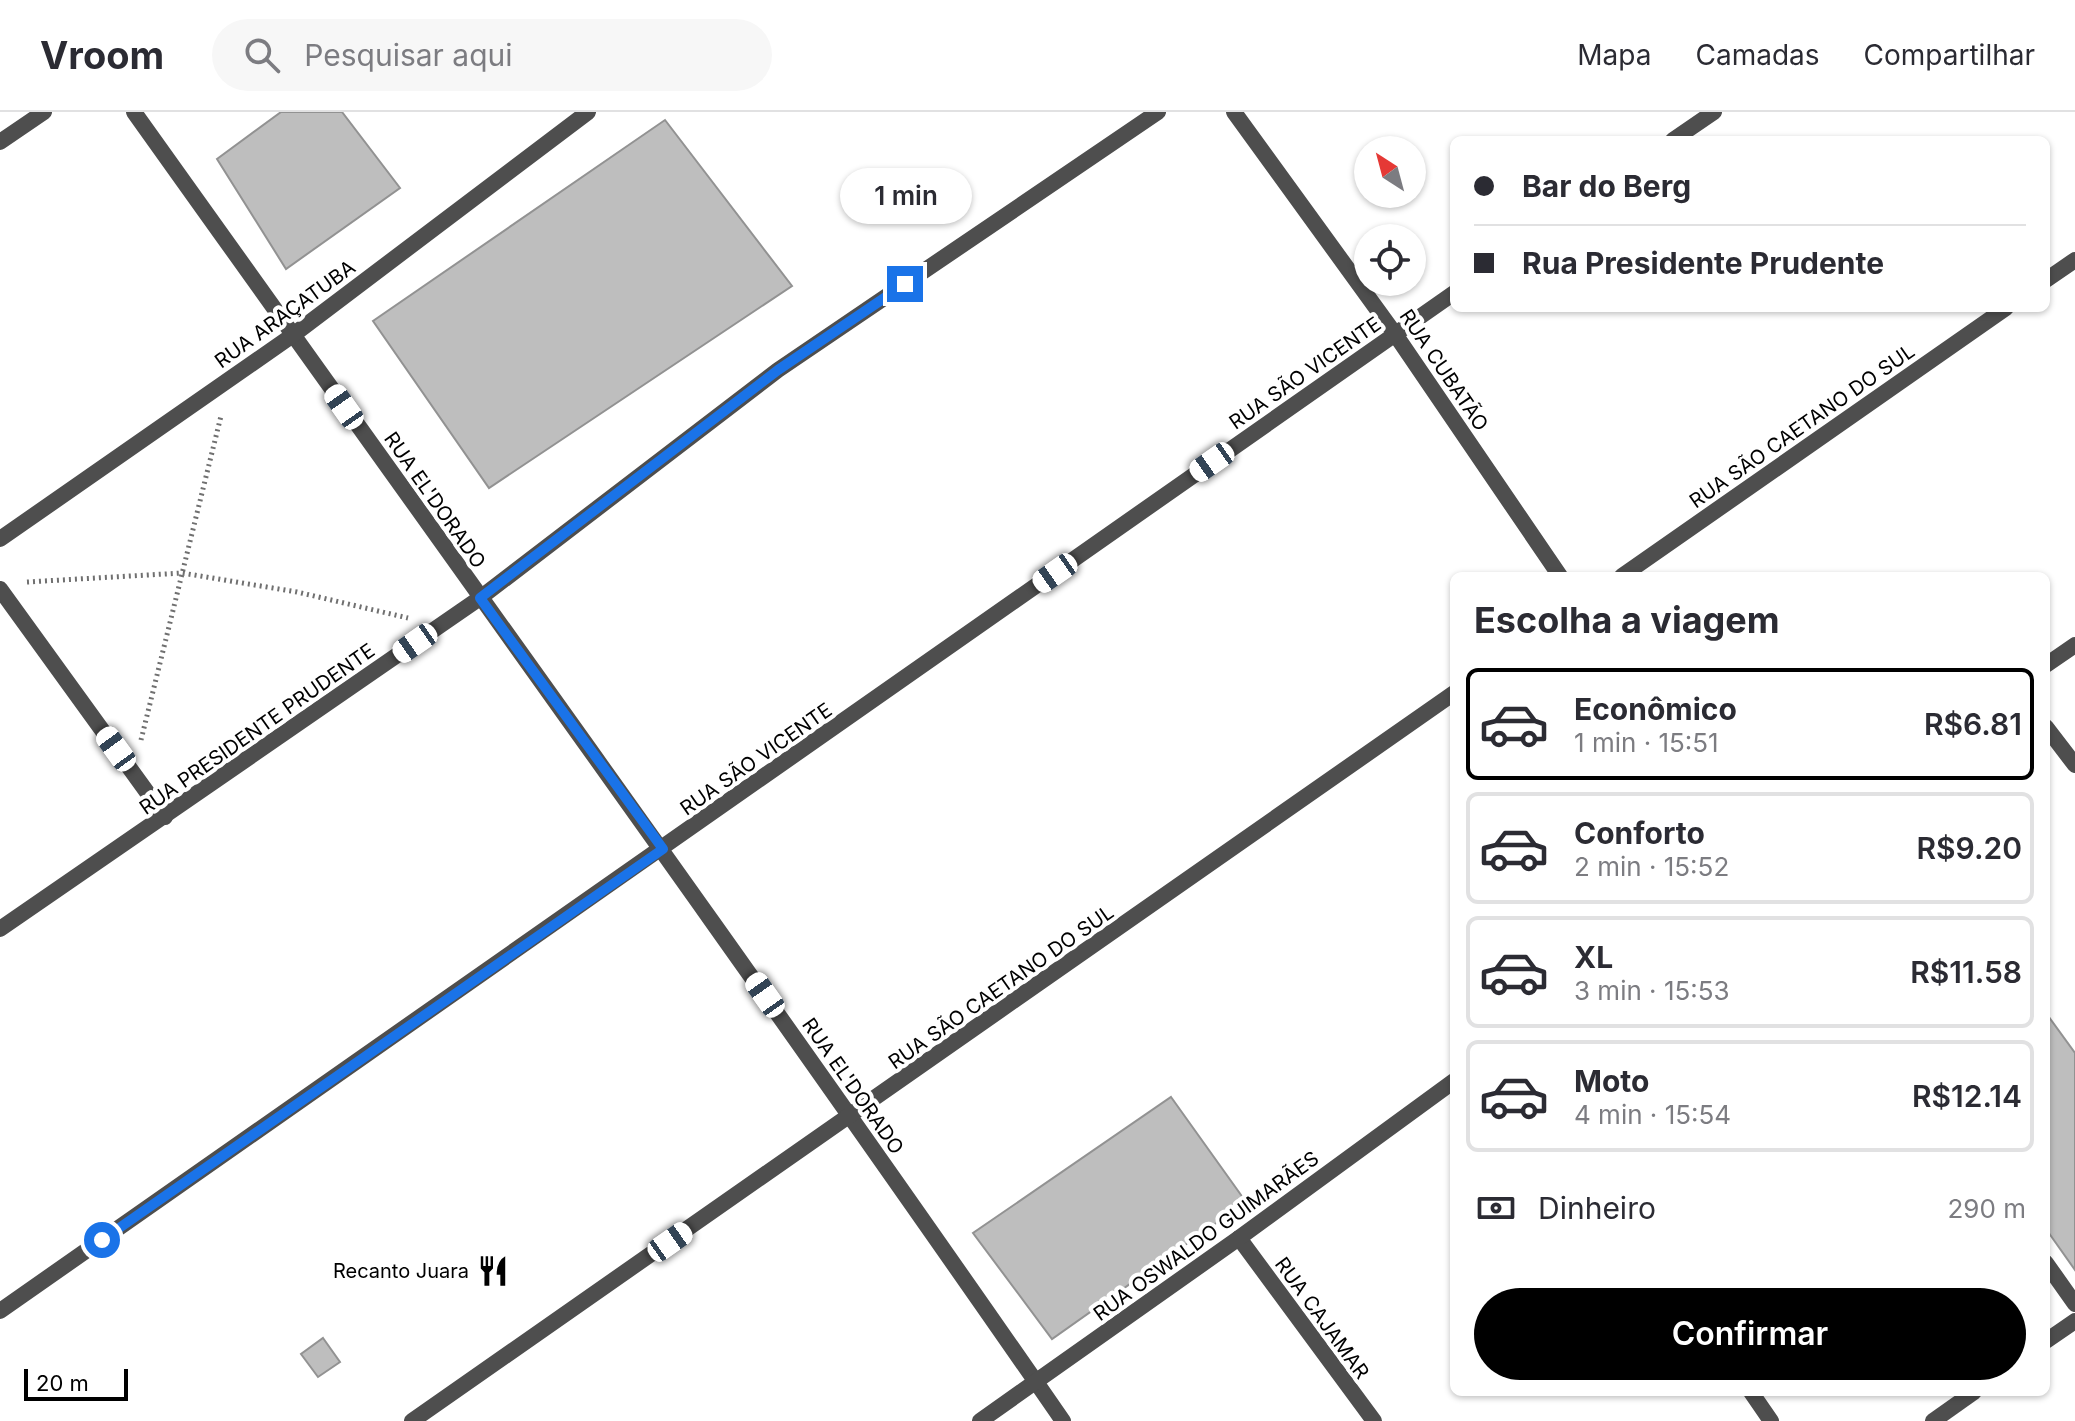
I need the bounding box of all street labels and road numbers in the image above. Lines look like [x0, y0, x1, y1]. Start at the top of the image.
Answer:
street label: RUA ARAÇATUBA [210, 255, 360, 373]
street label: RUA CUBATÃO [1395, 304, 1494, 435]
street label: RUA SÃO VICENTE [1224, 311, 1385, 434]
street label: RUA SÃO CAETANO DO SUL [1684, 338, 1919, 513]
street label: RUA EL'DORADO [379, 427, 491, 573]
street label: RUA PRESIDENTE PRUDENTE [135, 638, 379, 820]
street label: RUA SÃO VICENTE [675, 697, 836, 820]
street label: RUA SÃO CAETANO DO SUL [883, 899, 1118, 1074]
street label: RUA EL'DORADO [797, 1013, 909, 1159]
street label: RUA OSWALDO GUIMARÃES [1088, 1145, 1323, 1326]
street label: RUA CAJAMAR [1270, 1253, 1374, 1384]

